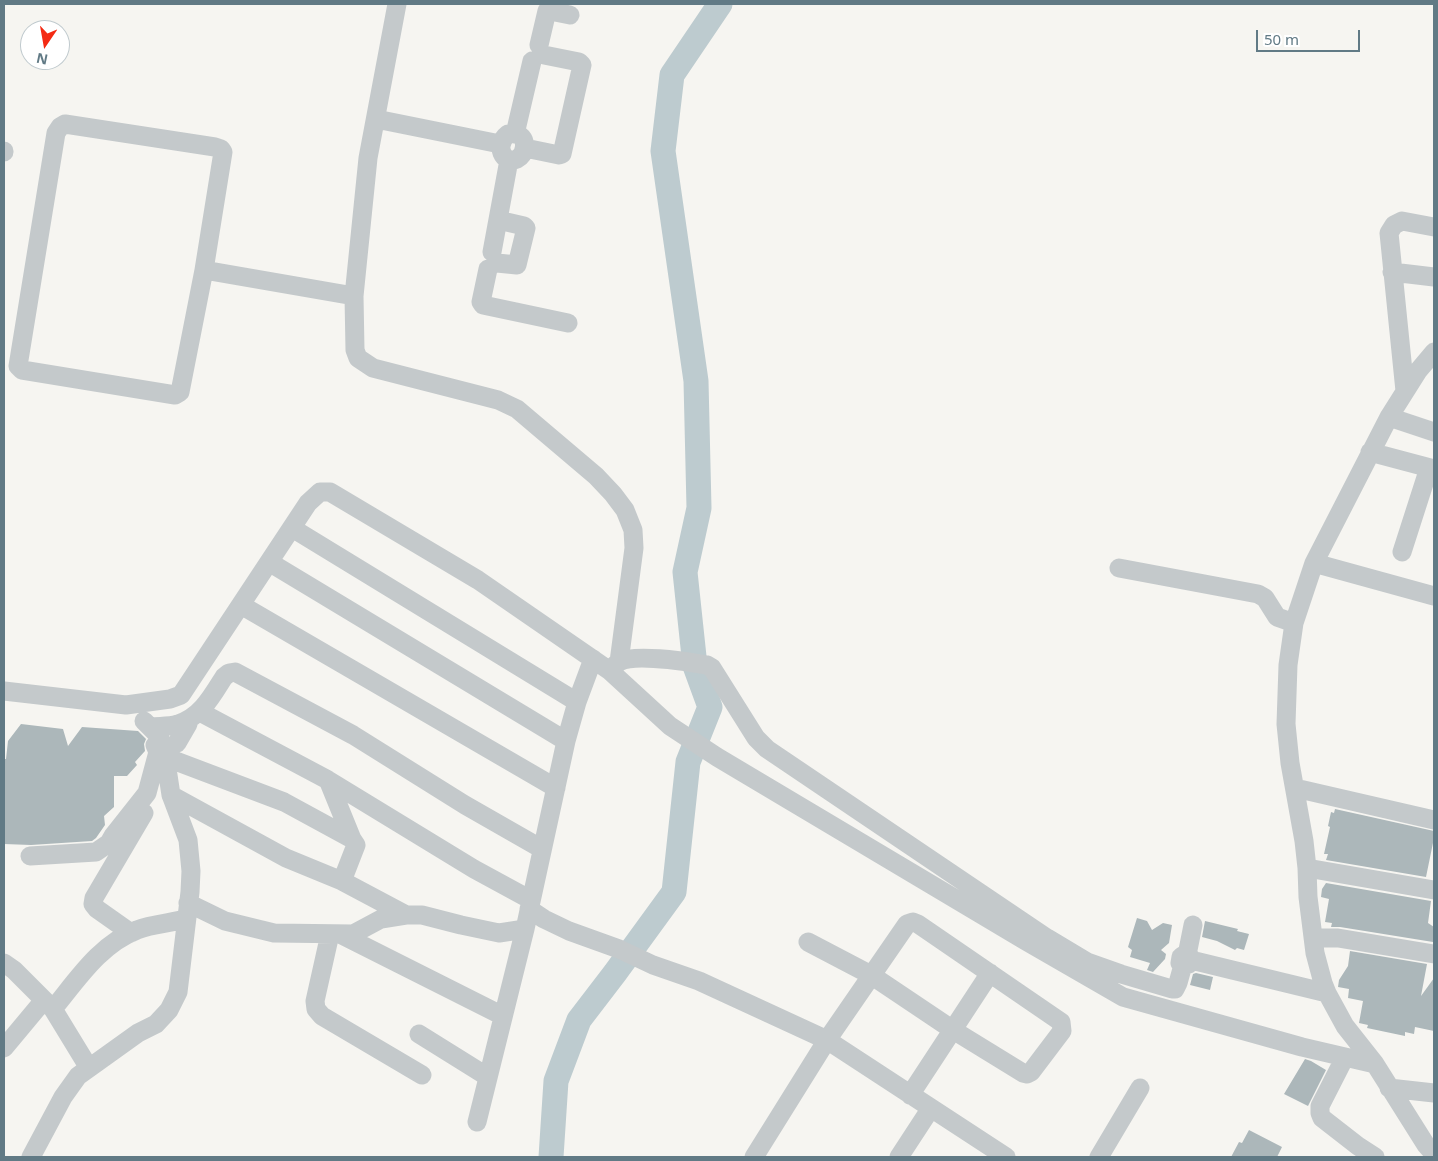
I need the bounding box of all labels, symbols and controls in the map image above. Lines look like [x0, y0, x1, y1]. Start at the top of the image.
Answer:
north arrow [20, 20, 70, 70]
scale bar [1258, 20, 1362, 52]
text: 50 m [1264, 29, 1299, 49]
text: N [34, 49, 50, 70]

